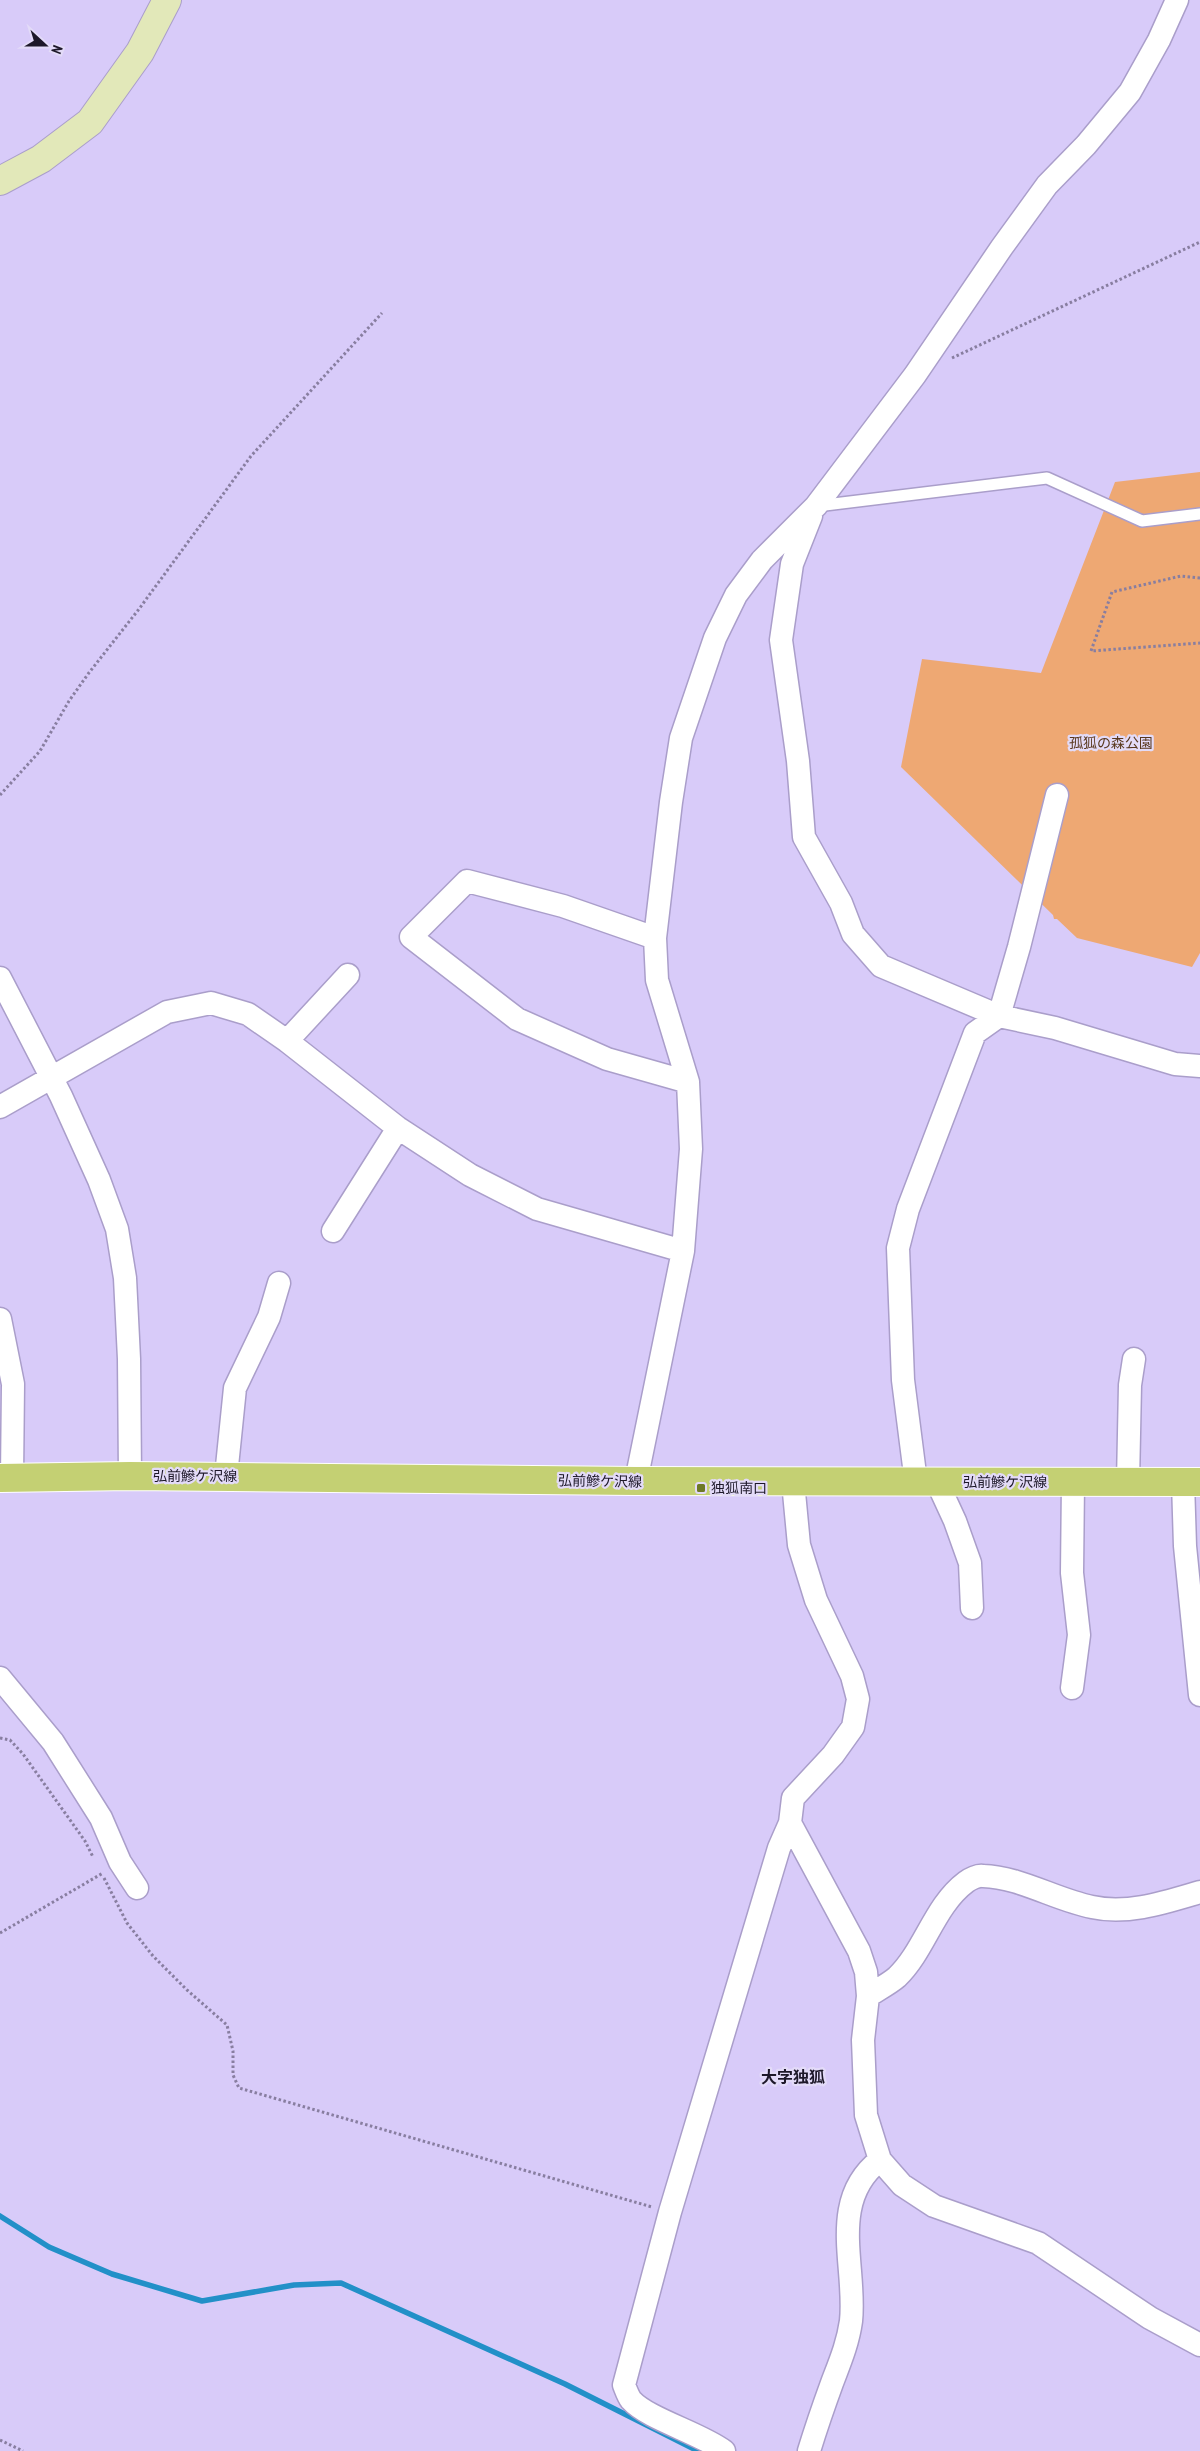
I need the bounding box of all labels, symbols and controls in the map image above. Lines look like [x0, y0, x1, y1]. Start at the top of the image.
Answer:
north arrow [20, 20, 70, 70]
text: N [47, 43, 67, 56]
park label: 孤狐の森公園 [1069, 734, 1153, 752]
street label: 弘前鰺ケ沢線 [153, 1467, 237, 1485]
street label: 弘前鰺ケ沢線 [558, 1471, 642, 1491]
street label: 弘前鰺ケ沢線 [963, 1473, 1047, 1491]
place label: 独狐南口 [711, 1479, 767, 1497]
marker: 独狐南口 [695, 1482, 707, 1494]
district label: 大字独狐 [761, 2067, 825, 2087]

